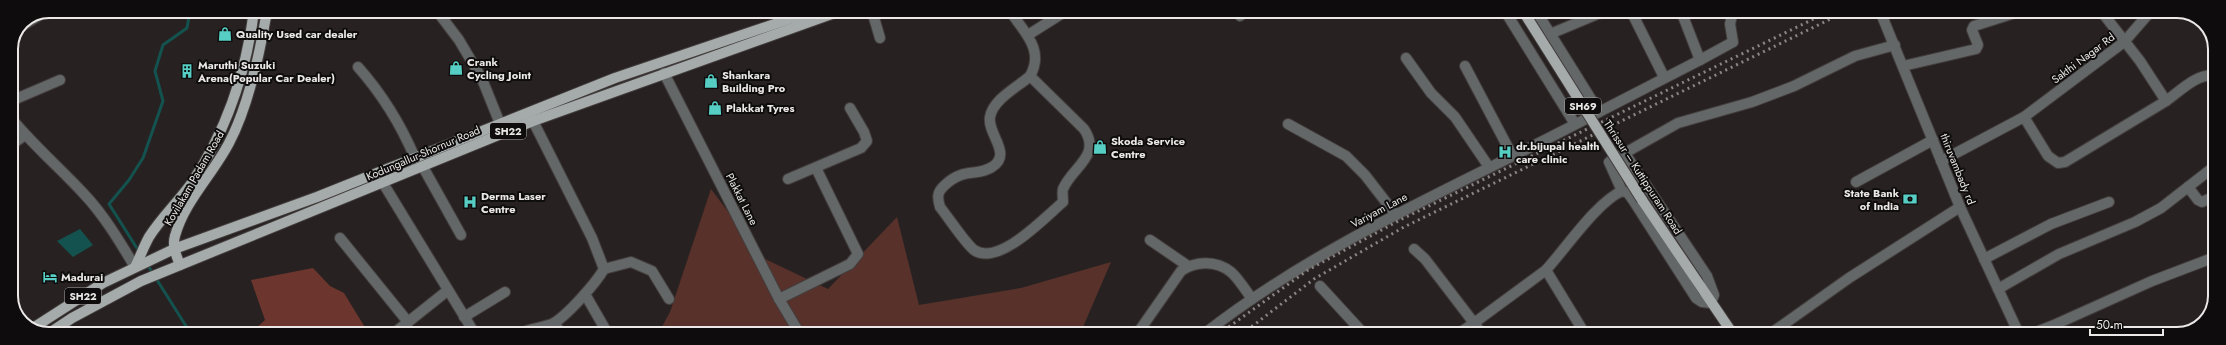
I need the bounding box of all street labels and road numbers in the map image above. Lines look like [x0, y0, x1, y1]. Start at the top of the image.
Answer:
street label: Sakthi Nagar Rd [2048, 29, 2118, 87]
road number: SH69 [1565, 98, 1601, 114]
street label: Thrissur – Kuttippuram Road [1600, 117, 1686, 237]
street label: Kodungallur-Shornur Road [364, 122, 482, 184]
road number: SH22 [490, 123, 526, 139]
street label: Kovilakam Padam Road [160, 127, 228, 229]
street label: thiruvambady rd [1936, 131, 1980, 207]
street label: Plakkat Lane [722, 170, 762, 228]
street label: Variyam Lane [1348, 188, 1410, 232]
road number: SH22 [65, 288, 101, 304]

